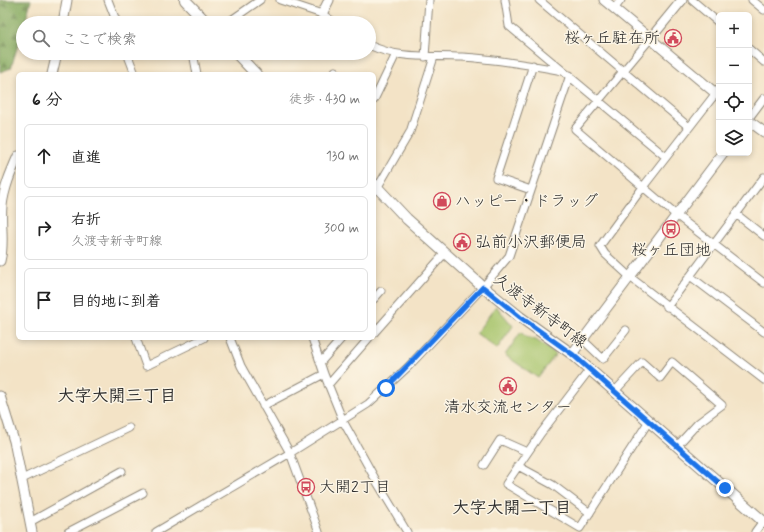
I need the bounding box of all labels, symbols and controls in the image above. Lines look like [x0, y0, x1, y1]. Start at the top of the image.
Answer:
map controls [716, 12, 752, 156]
button: + [716, 12, 752, 48]
search box [16, 16, 376, 60]
icon: search [30, 27, 52, 49]
place label: 桜ヶ丘駐在所 [564, 28, 660, 49]
public building icon: 桜ヶ丘駐在所 [663, 28, 683, 48]
text: ここで検索 [62, 30, 137, 50]
button: − [716, 48, 752, 84]
button: locate [716, 84, 752, 120]
text: 6 分 [32, 89, 62, 111]
text: 徒歩 · 430 m [289, 91, 360, 108]
button: layers [716, 120, 752, 156]
icon: ahead [33, 145, 55, 167]
text: 直進 [71, 148, 101, 168]
text: 130 m [326, 148, 359, 165]
shop icon: ハッピー・ドラッグ [432, 191, 452, 211]
place label: ハッピー・ドラッグ [455, 191, 598, 212]
text: 右折 [71, 210, 101, 230]
icon: right [33, 217, 55, 239]
bus stop icon: 桜ヶ丘団地 [661, 219, 681, 239]
text: 300 m [324, 220, 359, 237]
public building icon: 弘前小沢郵便局 [452, 232, 472, 252]
place label: 弘前小沢郵便局 [475, 232, 587, 253]
text: 久渡寺新寺町線 [71, 233, 162, 250]
place label: 桜ヶ丘団地 [631, 240, 711, 261]
street label: 久渡寺新寺町線 [489, 269, 591, 353]
icon: arrive [33, 289, 55, 311]
text: 目的地に到着 [71, 292, 161, 312]
public building icon: 清水交流センター [498, 376, 518, 396]
route start [377, 379, 395, 397]
district label: 大字大開三丁目 [58, 385, 177, 407]
place label: 清水交流センター [444, 397, 572, 418]
bus stop icon: 大開2丁目 [296, 477, 316, 497]
place label: 大開2丁目 [319, 477, 391, 498]
route end [716, 479, 734, 497]
district label: 大字大開二丁目 [453, 497, 572, 519]

